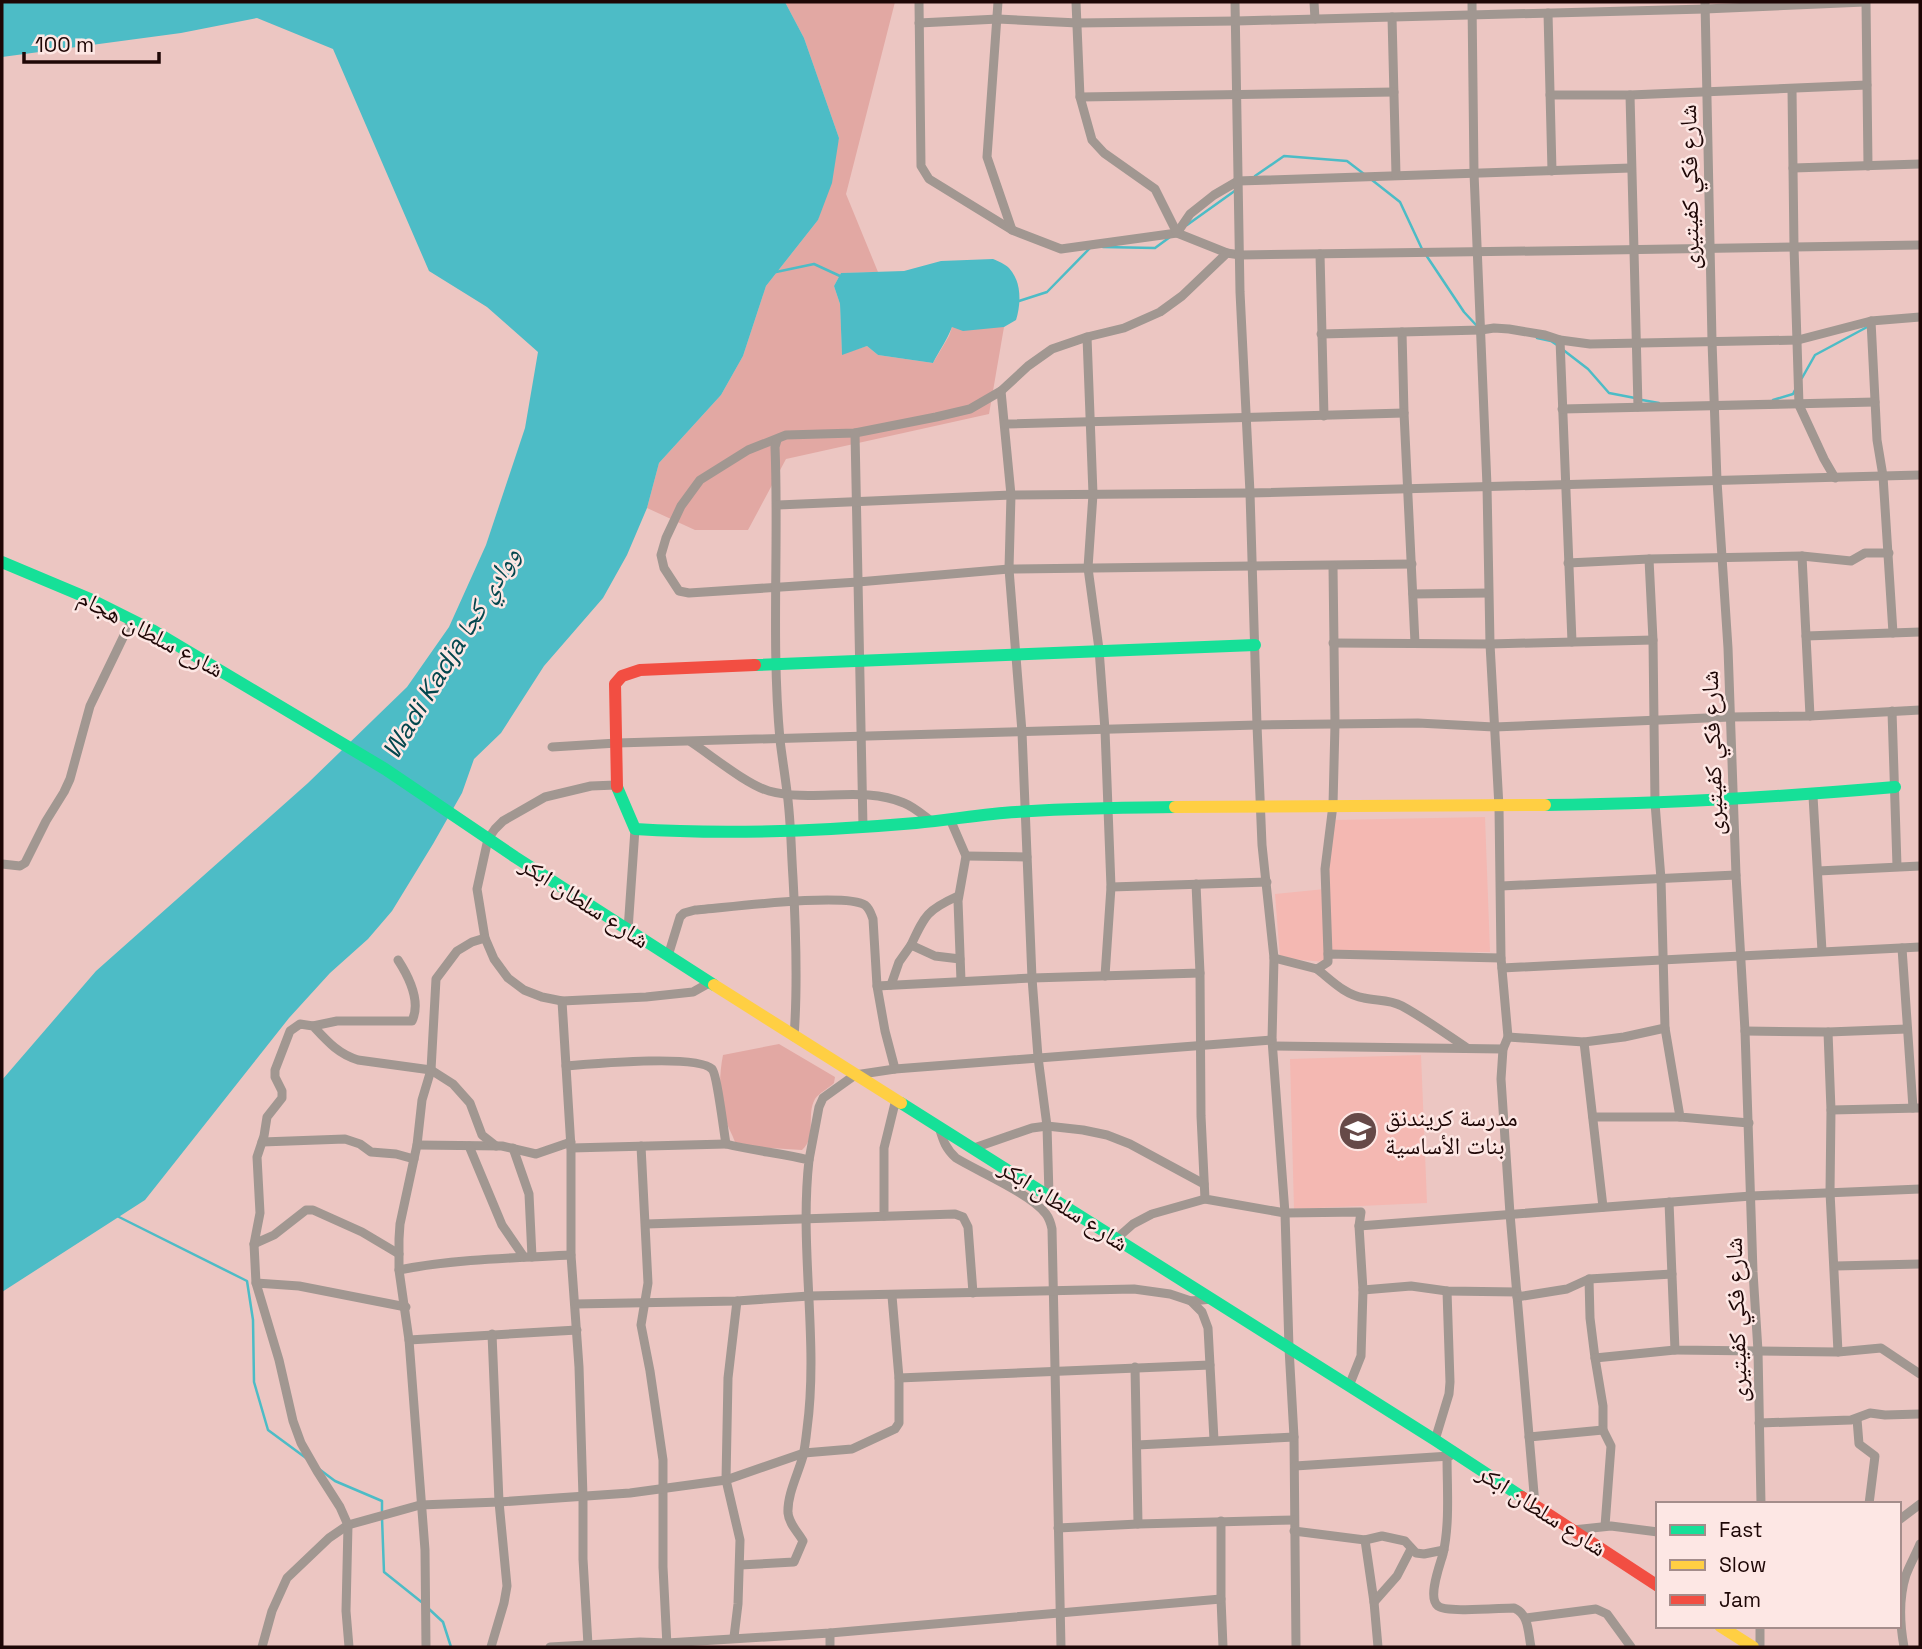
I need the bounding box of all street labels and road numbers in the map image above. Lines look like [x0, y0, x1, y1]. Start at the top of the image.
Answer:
street label: شارع فكي كفيتيرى [1672, 104, 1710, 270]
street label: شارع سلطان هجام [72, 582, 229, 685]
street label: شارع فكي كفيتيرى [1694, 670, 1734, 836]
street label: شارع سلطان ابكر [514, 848, 655, 955]
street label: شارع سلطان ابكر [993, 1151, 1134, 1258]
street label: شارع فكي كفيتيرى [1718, 1237, 1758, 1403]
street label: شارع سلطان ابكر [1471, 1456, 1612, 1563]

